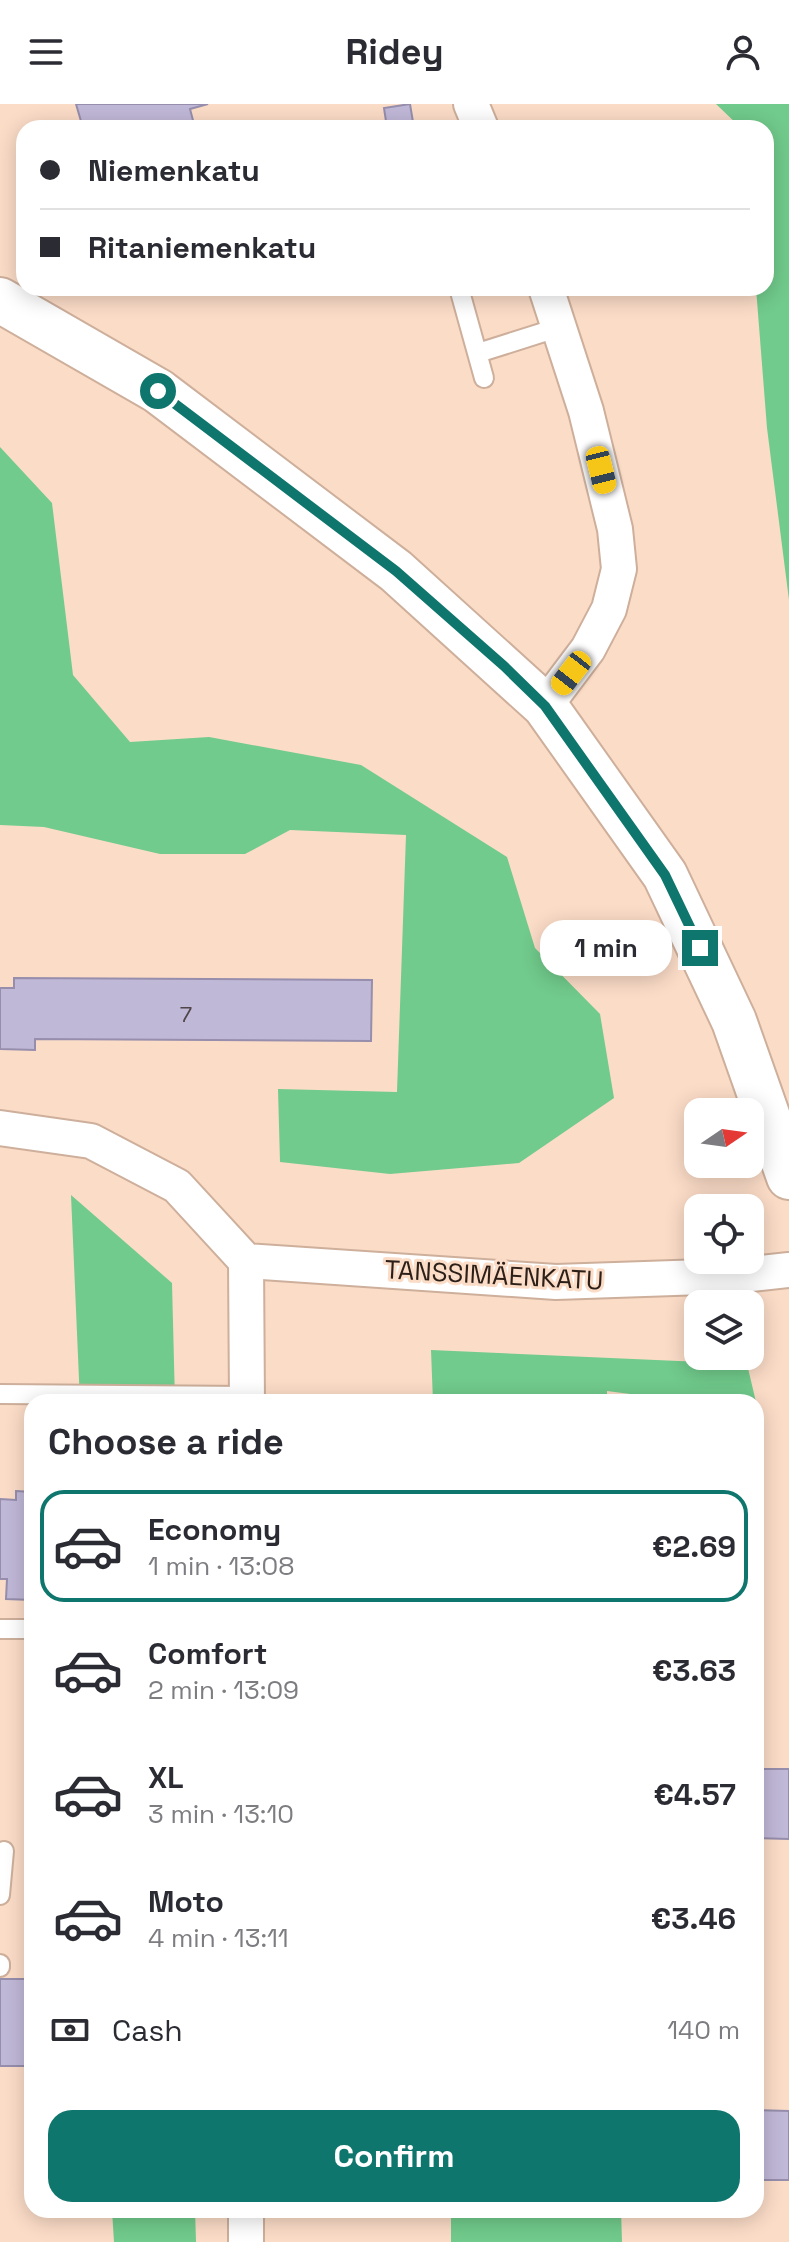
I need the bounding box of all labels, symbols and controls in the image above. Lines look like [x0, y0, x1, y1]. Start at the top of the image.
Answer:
text: Ridey [345, 29, 444, 75]
icon: menu [24, 30, 68, 74]
icon: person [721, 30, 765, 74]
text: Niemenkatu [88, 151, 260, 190]
text: Ritaniemenkatu [88, 228, 316, 267]
route start [140, 373, 176, 409]
car [584, 444, 618, 496]
car [547, 647, 595, 699]
callout: 1 min [540, 920, 672, 976]
route end [682, 930, 718, 966]
text: 1 min [574, 931, 638, 965]
house number: 7 [180, 1000, 192, 1028]
north arrow [684, 1098, 764, 1178]
map controls [684, 1098, 764, 1370]
button: locate [684, 1194, 764, 1274]
street label: TANSSIMÄENKATU [384, 1252, 604, 1298]
button: layers [684, 1290, 764, 1370]
text: Choose a ride [48, 1419, 284, 1465]
icon: car [52, 1510, 124, 1582]
text: Economy [148, 1510, 281, 1549]
text: €2.69 [652, 1527, 736, 1566]
text: 1 min · 13:08 [148, 1549, 294, 1583]
icon: car [52, 1634, 124, 1706]
text: Comfort [148, 1634, 267, 1673]
text: €3.63 [652, 1651, 736, 1690]
text: 2 min · 13:09 [148, 1673, 299, 1707]
icon: car [52, 1758, 124, 1830]
text: XL [148, 1758, 184, 1797]
text: €4.57 [653, 1775, 736, 1814]
text: 3 min · 13:10 [148, 1797, 294, 1831]
icon: car [52, 1882, 124, 1954]
text: Moto [148, 1882, 224, 1921]
text: €3.46 [651, 1899, 736, 1938]
text: 4 min · 13:11 [148, 1921, 289, 1955]
icon: cash [48, 2008, 92, 2052]
text: Cash [112, 2011, 183, 2050]
text: 140 m [667, 2013, 740, 2047]
button: Confirm [48, 2110, 740, 2202]

